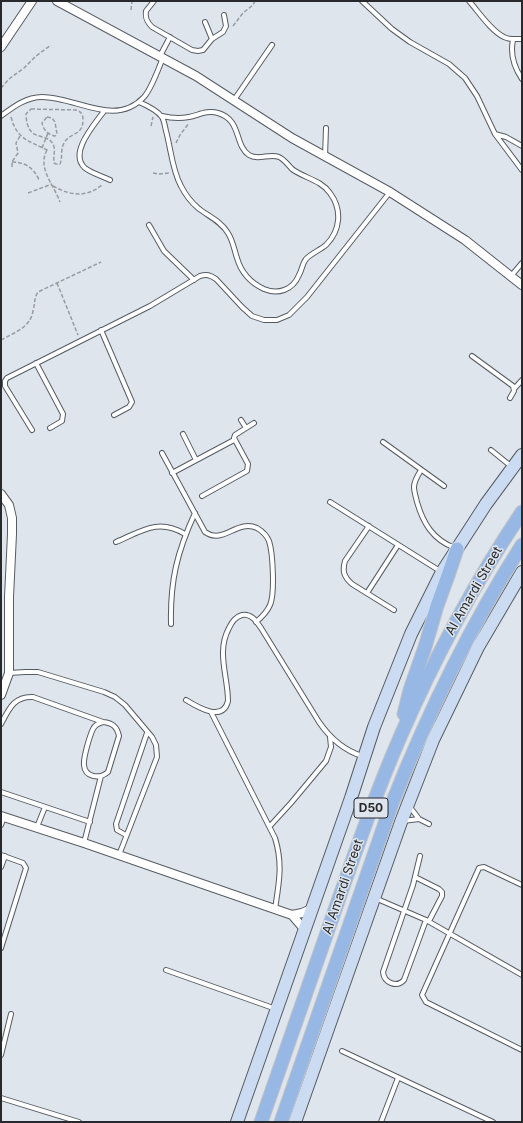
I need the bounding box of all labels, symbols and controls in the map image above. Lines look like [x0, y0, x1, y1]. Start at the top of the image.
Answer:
street label: Al Amardi Street [442, 544, 506, 638]
road number: D50 [354, 798, 388, 818]
street label: Al Amardi Street [319, 837, 367, 937]

